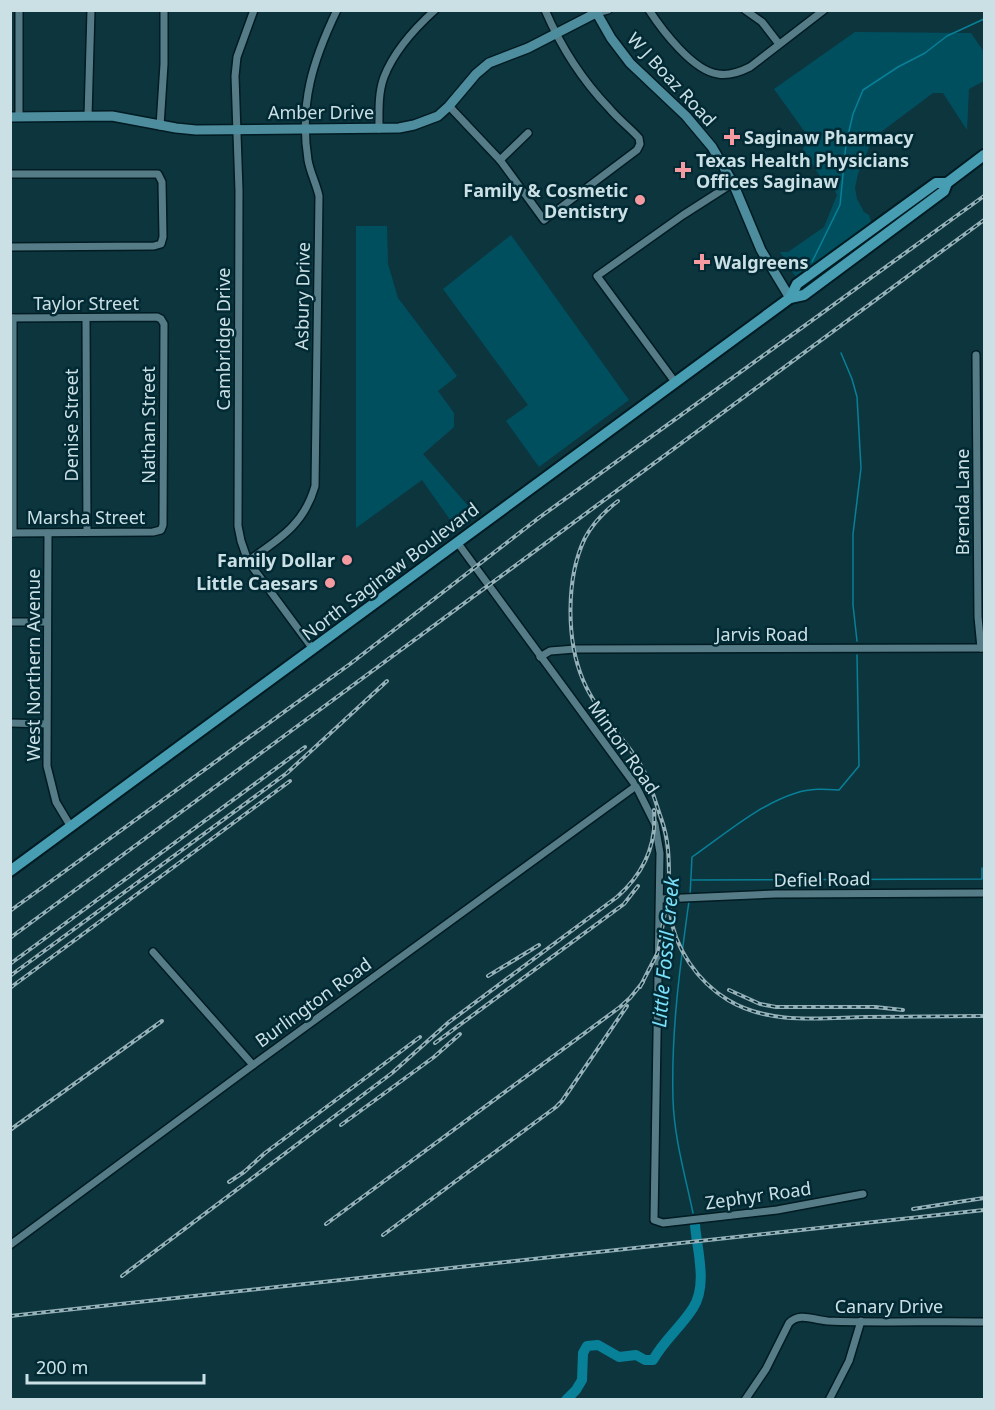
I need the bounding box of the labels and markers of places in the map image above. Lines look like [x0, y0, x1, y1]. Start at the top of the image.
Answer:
place label: Saginaw Pharmacy [744, 125, 914, 149]
marker: Saginaw Pharmacy [725, 130, 739, 144]
place label: Texas Health Physicians Offices Saginaw [696, 148, 909, 193]
marker: Texas Health Physicians Offices Saginaw [674, 161, 692, 179]
place label: Family & Cosmetic Dentistry [463, 178, 629, 223]
marker: Family & Cosmetic Dentistry [633, 193, 647, 207]
place label: Walgreens [714, 250, 808, 274]
marker: Walgreens [695, 255, 709, 269]
place label: Family Dollar [217, 548, 335, 572]
marker: Family Dollar [340, 553, 354, 567]
place label: Little Caesars [196, 571, 318, 595]
marker: Little Caesars [323, 576, 337, 590]

